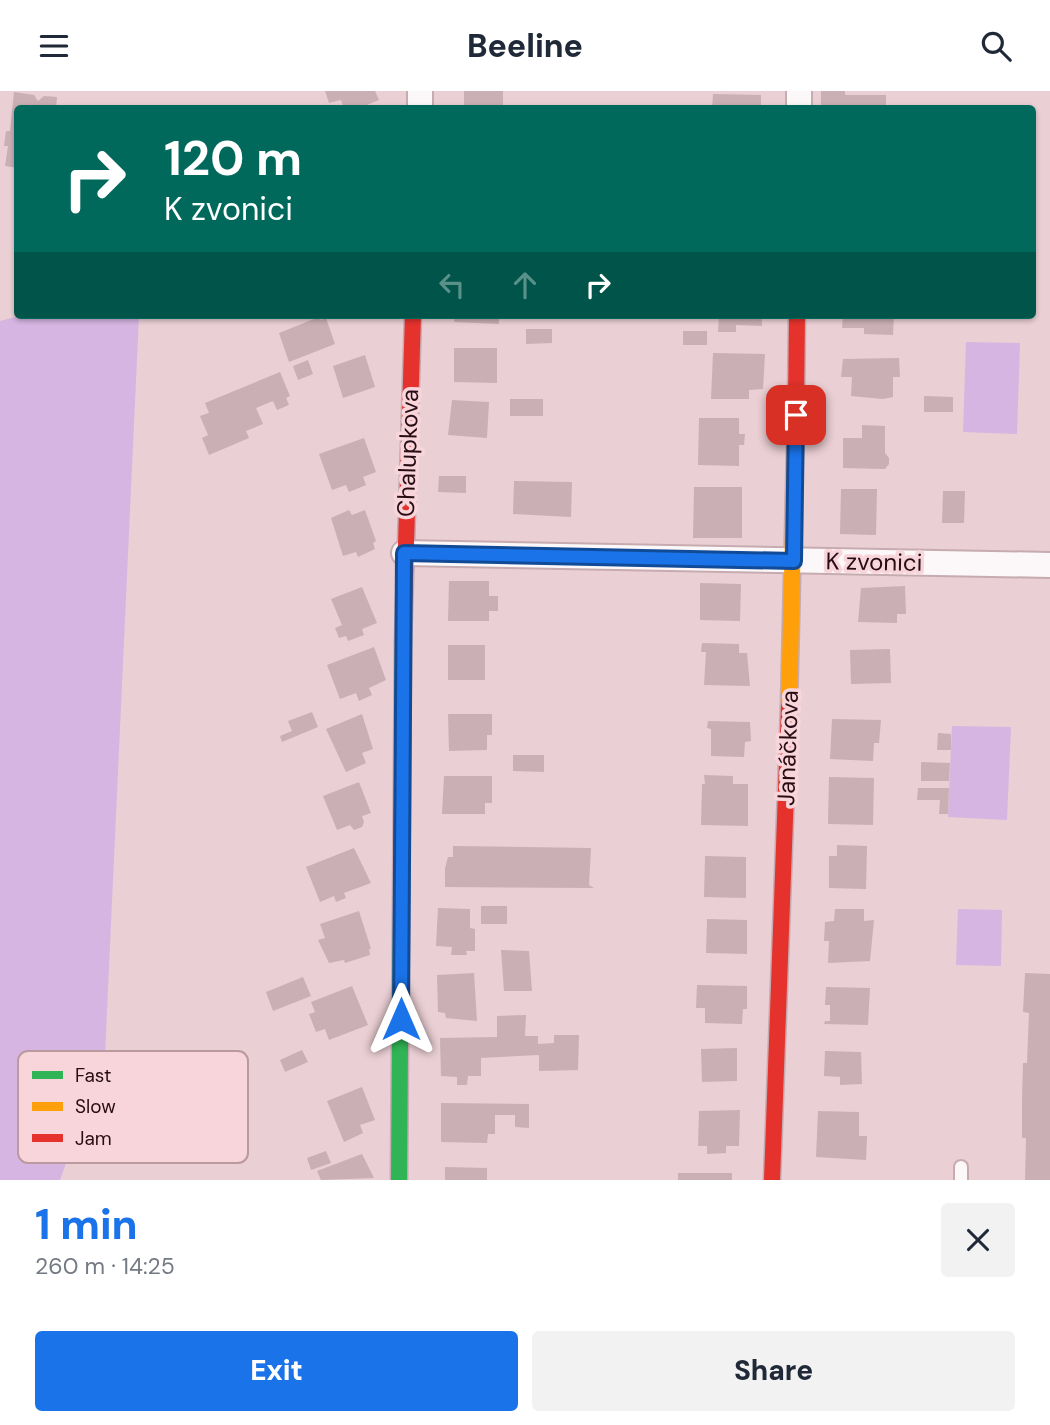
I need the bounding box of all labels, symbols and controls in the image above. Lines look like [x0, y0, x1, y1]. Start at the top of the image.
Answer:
text: Beeline [467, 25, 583, 67]
icon: menu [35, 27, 73, 65]
icon: search [977, 27, 1015, 65]
text: 120 m [164, 126, 302, 190]
icon: right [49, 133, 140, 224]
text: K zvonici [164, 188, 293, 230]
icon: left [433, 266, 471, 304]
icon: ahead [506, 266, 544, 304]
icon: right [579, 266, 617, 304]
pin [766, 385, 826, 445]
street label: Chalupkova [390, 388, 425, 518]
icon: arrive [777, 396, 815, 434]
street label: K zvonici [825, 545, 923, 578]
street label: Janáčkova [770, 690, 805, 806]
position arrow [364, 982, 438, 1056]
legend [18, 1051, 248, 1163]
text: Fast [75, 1063, 111, 1088]
text: Slow [75, 1094, 116, 1119]
text: Jam [75, 1126, 112, 1151]
text: 1 min [35, 1197, 138, 1252]
button: close [941, 1203, 1015, 1277]
text: 260 m · 14:25 [35, 1251, 175, 1281]
button: Exit [35, 1331, 518, 1411]
button: Share [532, 1331, 1015, 1411]

